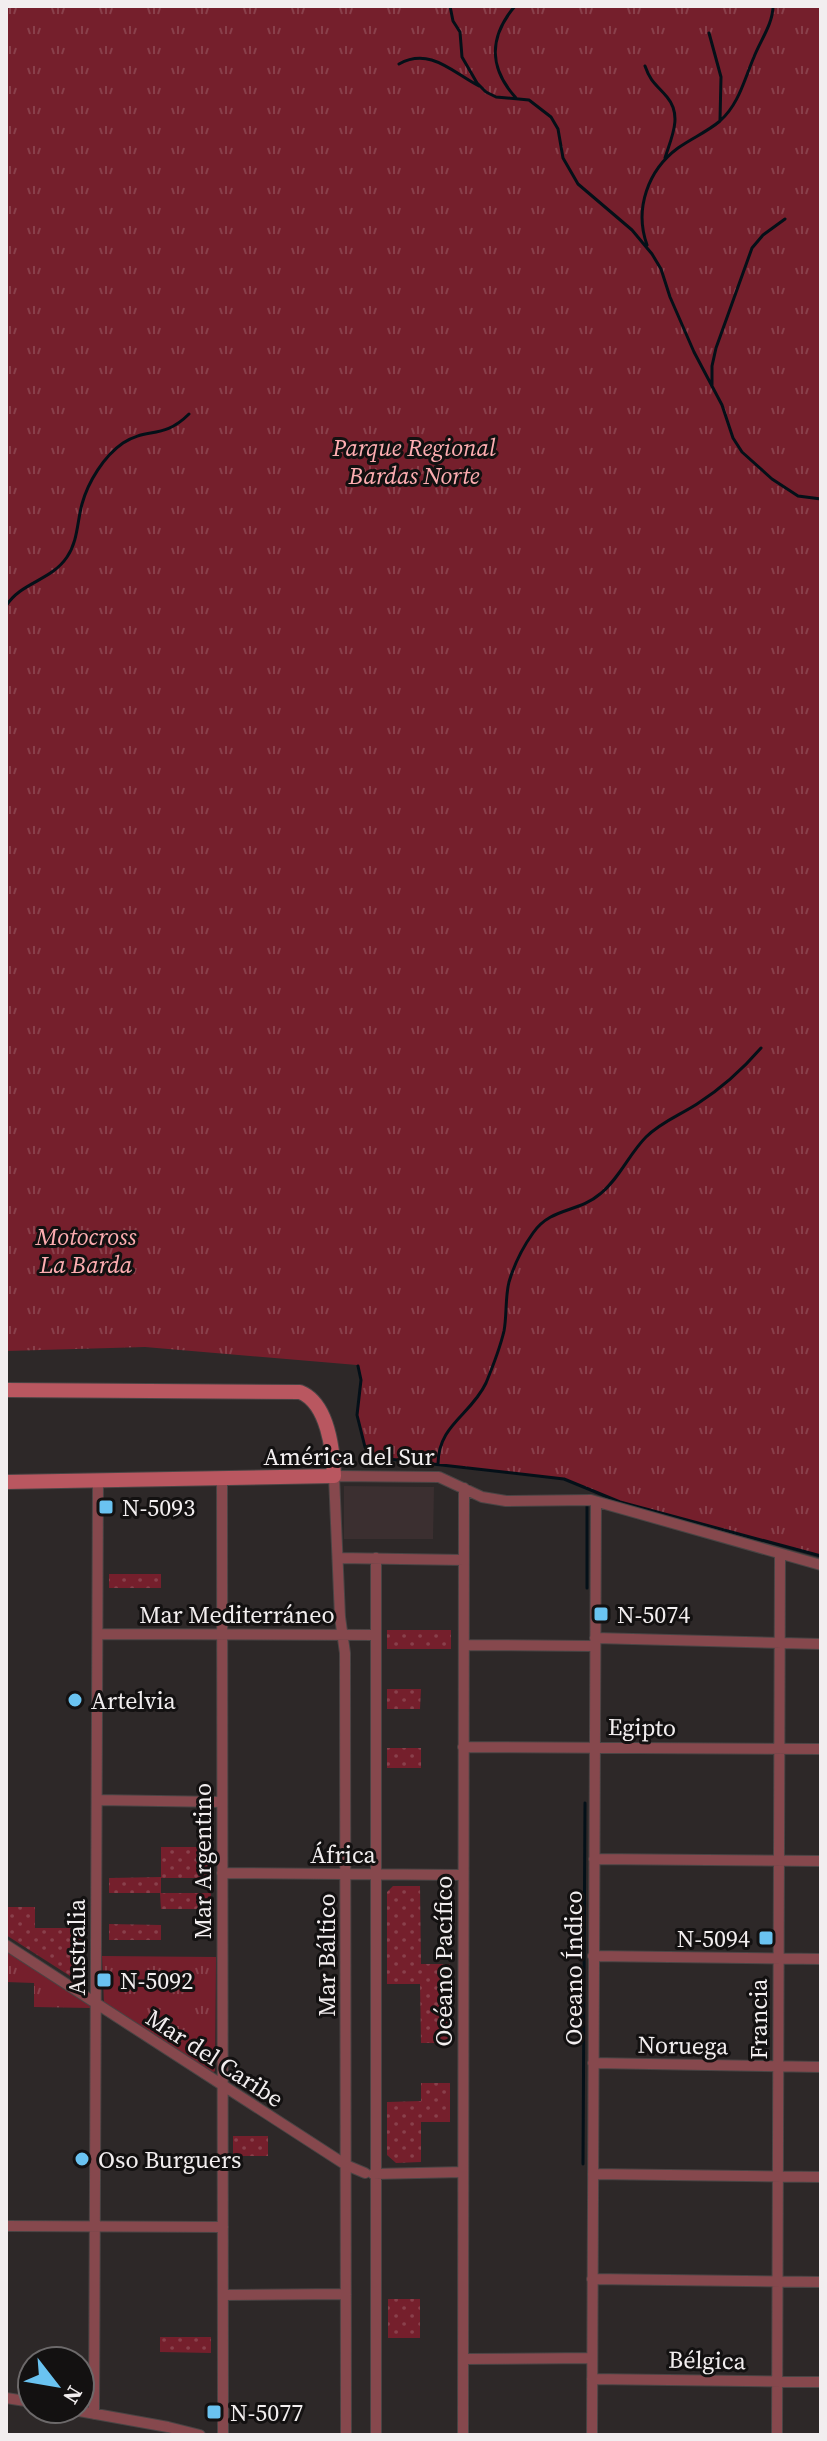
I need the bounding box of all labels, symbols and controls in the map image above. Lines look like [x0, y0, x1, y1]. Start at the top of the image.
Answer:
park label: Parque Regional Bardas Norte [331, 431, 496, 492]
park label: Motocross La Barda [35, 1220, 137, 1281]
street label: América del Sur [263, 1440, 435, 1473]
place label: N-5093 [122, 1491, 195, 1524]
marker: N-5093 [97, 1498, 115, 1516]
street label: Mar Mediterráneo [139, 1598, 335, 1631]
place label: N-5074 [617, 1598, 690, 1631]
marker: N-5074 [592, 1605, 610, 1623]
place label: Artelvia [91, 1684, 177, 1717]
marker: Artelvia [66, 1691, 84, 1709]
street label: Egipto [608, 1710, 676, 1744]
street label: Mar Argentino [186, 1783, 219, 1939]
street label: África [310, 1838, 377, 1871]
street label: Océano Pacífico [427, 1876, 460, 2046]
street label: Oceano Índico [557, 1890, 590, 2046]
street label: Mar Báltico [310, 1893, 343, 2017]
street label: Australia [60, 1898, 93, 1995]
place label: N-5094 [677, 1922, 750, 1955]
marker: N-5094 [757, 1929, 775, 1947]
place label: N-5092 [120, 1964, 193, 1997]
marker: N-5092 [95, 1971, 113, 1989]
street label: Francia [742, 1978, 775, 2060]
street label: Mar del Caribe [140, 2001, 290, 2115]
street label: Noruega [637, 2028, 729, 2062]
place label: Oso Burguers [98, 2143, 241, 2176]
marker: Oso Burguers [73, 2150, 91, 2168]
street label: Bélgica [668, 2343, 747, 2377]
north arrow [16, 2345, 96, 2425]
text: N [56, 2381, 90, 2410]
place label: N-5077 [230, 2396, 303, 2429]
marker: N-5077 [205, 2403, 223, 2421]

